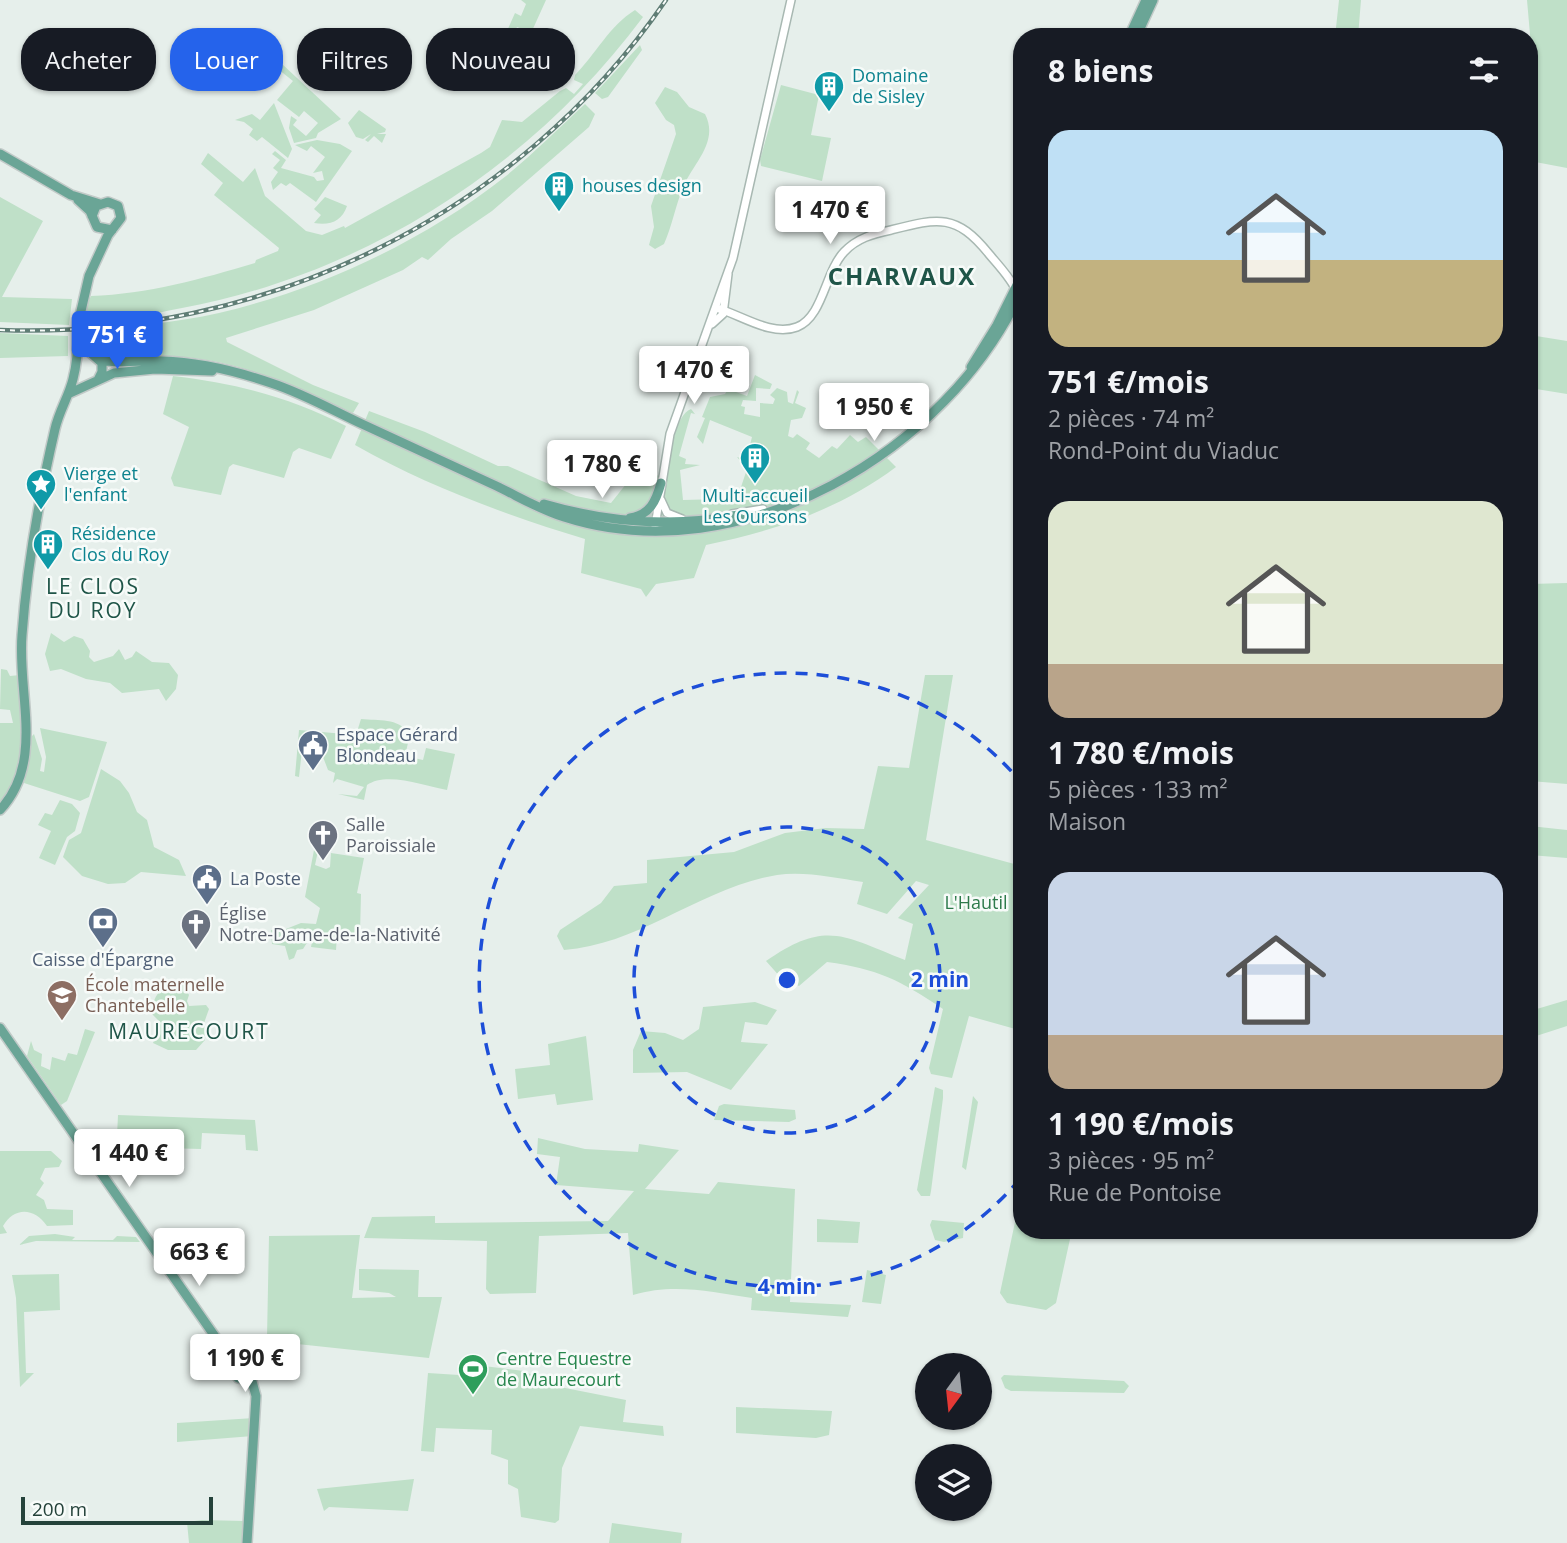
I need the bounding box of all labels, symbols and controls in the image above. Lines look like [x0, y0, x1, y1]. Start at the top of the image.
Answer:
chip: Acheter [21, 28, 156, 91]
chip: Louer [170, 28, 283, 91]
chip: Filtres [297, 28, 412, 91]
chip: Nouveau [426, 28, 575, 91]
text: 8 biens [1048, 50, 1153, 91]
icon: filters [1465, 51, 1503, 89]
place label: Domaine de Sisley [852, 63, 928, 108]
building icon: Domaine de Sisley [812, 69, 846, 113]
building icon: houses design [542, 169, 576, 213]
place label: houses design [582, 173, 702, 197]
icon: home [1213, 175, 1339, 301]
pin: 1 470 € [765, 187, 895, 246]
text: 1 470 € [791, 193, 869, 225]
district label: CHARVAUX [828, 259, 976, 292]
pin: 751 € [68, 312, 166, 371]
text: 751 € [88, 318, 146, 350]
pin: 1 470 € [629, 346, 759, 406]
text: 1 470 € [655, 353, 733, 385]
text: 751 €/mois [1048, 361, 1209, 402]
pin: 1 950 € [809, 384, 939, 443]
text: 1 950 € [835, 390, 913, 422]
text: 2 pièces · 74 m² [1048, 402, 1214, 434]
text: Rond-Point du Viaduc [1048, 434, 1279, 466]
pin: 1 780 € [537, 440, 667, 500]
building icon: Multi-accueil Les Oursons [738, 441, 772, 485]
text: 1 780 € [563, 447, 641, 479]
place label: Vierge et l'enfant [64, 461, 138, 506]
place icon: Vierge et l'enfant [24, 467, 58, 511]
place label: Multi-accueil Les Oursons [702, 483, 808, 528]
place label: Résidence Clos du Roy [71, 521, 170, 566]
building icon: Résidence Clos du Roy [31, 527, 65, 571]
icon: home [1213, 546, 1339, 672]
district label: LE CLOS DU ROY [46, 572, 140, 624]
place label: Espace Gérard Blondeau [336, 722, 458, 767]
public building icon: Espace Gérard Blondeau [296, 728, 330, 772]
text: 1 780 €/mois [1048, 732, 1234, 773]
text: 5 pièces · 133 m² [1048, 773, 1228, 805]
text: Maison [1048, 805, 1126, 837]
place label: Salle Paroissiale [346, 812, 436, 857]
church icon: Salle Paroissiale [306, 818, 340, 862]
public building icon: La Poste [190, 862, 224, 906]
place label: La Poste [230, 866, 301, 890]
park label: L'Hautil [944, 890, 1008, 914]
place label: Église Notre-Dame-de-la-Nativité [219, 901, 441, 946]
bank icon: Caisse d'Épargne [86, 905, 120, 949]
church icon: Église Notre-Dame-de-la-Nativité [179, 907, 213, 951]
icon: home [1213, 917, 1339, 1043]
place label: Caisse d'Épargne [32, 947, 174, 971]
text: 2 min [911, 965, 969, 993]
centre of rings [775, 968, 799, 992]
place label: École maternelle Chantebelle [85, 972, 225, 1017]
school or university icon: École maternelle Chantebelle [45, 978, 79, 1022]
district label: MAURECOURT [108, 1017, 270, 1045]
text: 1 190 €/mois [1048, 1103, 1234, 1144]
pin: 1 440 € [64, 1130, 194, 1189]
text: 1 440 € [90, 1136, 168, 1168]
text: 3 pièces · 95 m² [1048, 1144, 1214, 1176]
text: Rue de Pontoise [1048, 1176, 1222, 1208]
pin: 663 € [150, 1228, 248, 1288]
text: 663 € [170, 1235, 228, 1267]
text: 4 min [758, 1272, 816, 1300]
pin: 1 190 € [180, 1334, 310, 1394]
text: 1 190 € [206, 1341, 284, 1373]
place label: Centre Equestre de Maurecourt [496, 1346, 632, 1391]
sports icon: Centre Equestre de Maurecourt [456, 1352, 490, 1396]
north arrow [915, 1353, 992, 1430]
map controls [915, 1353, 992, 1521]
button: layers [915, 1444, 992, 1521]
scale bar [21, 1494, 214, 1526]
text: 200 m [32, 1496, 87, 1522]

